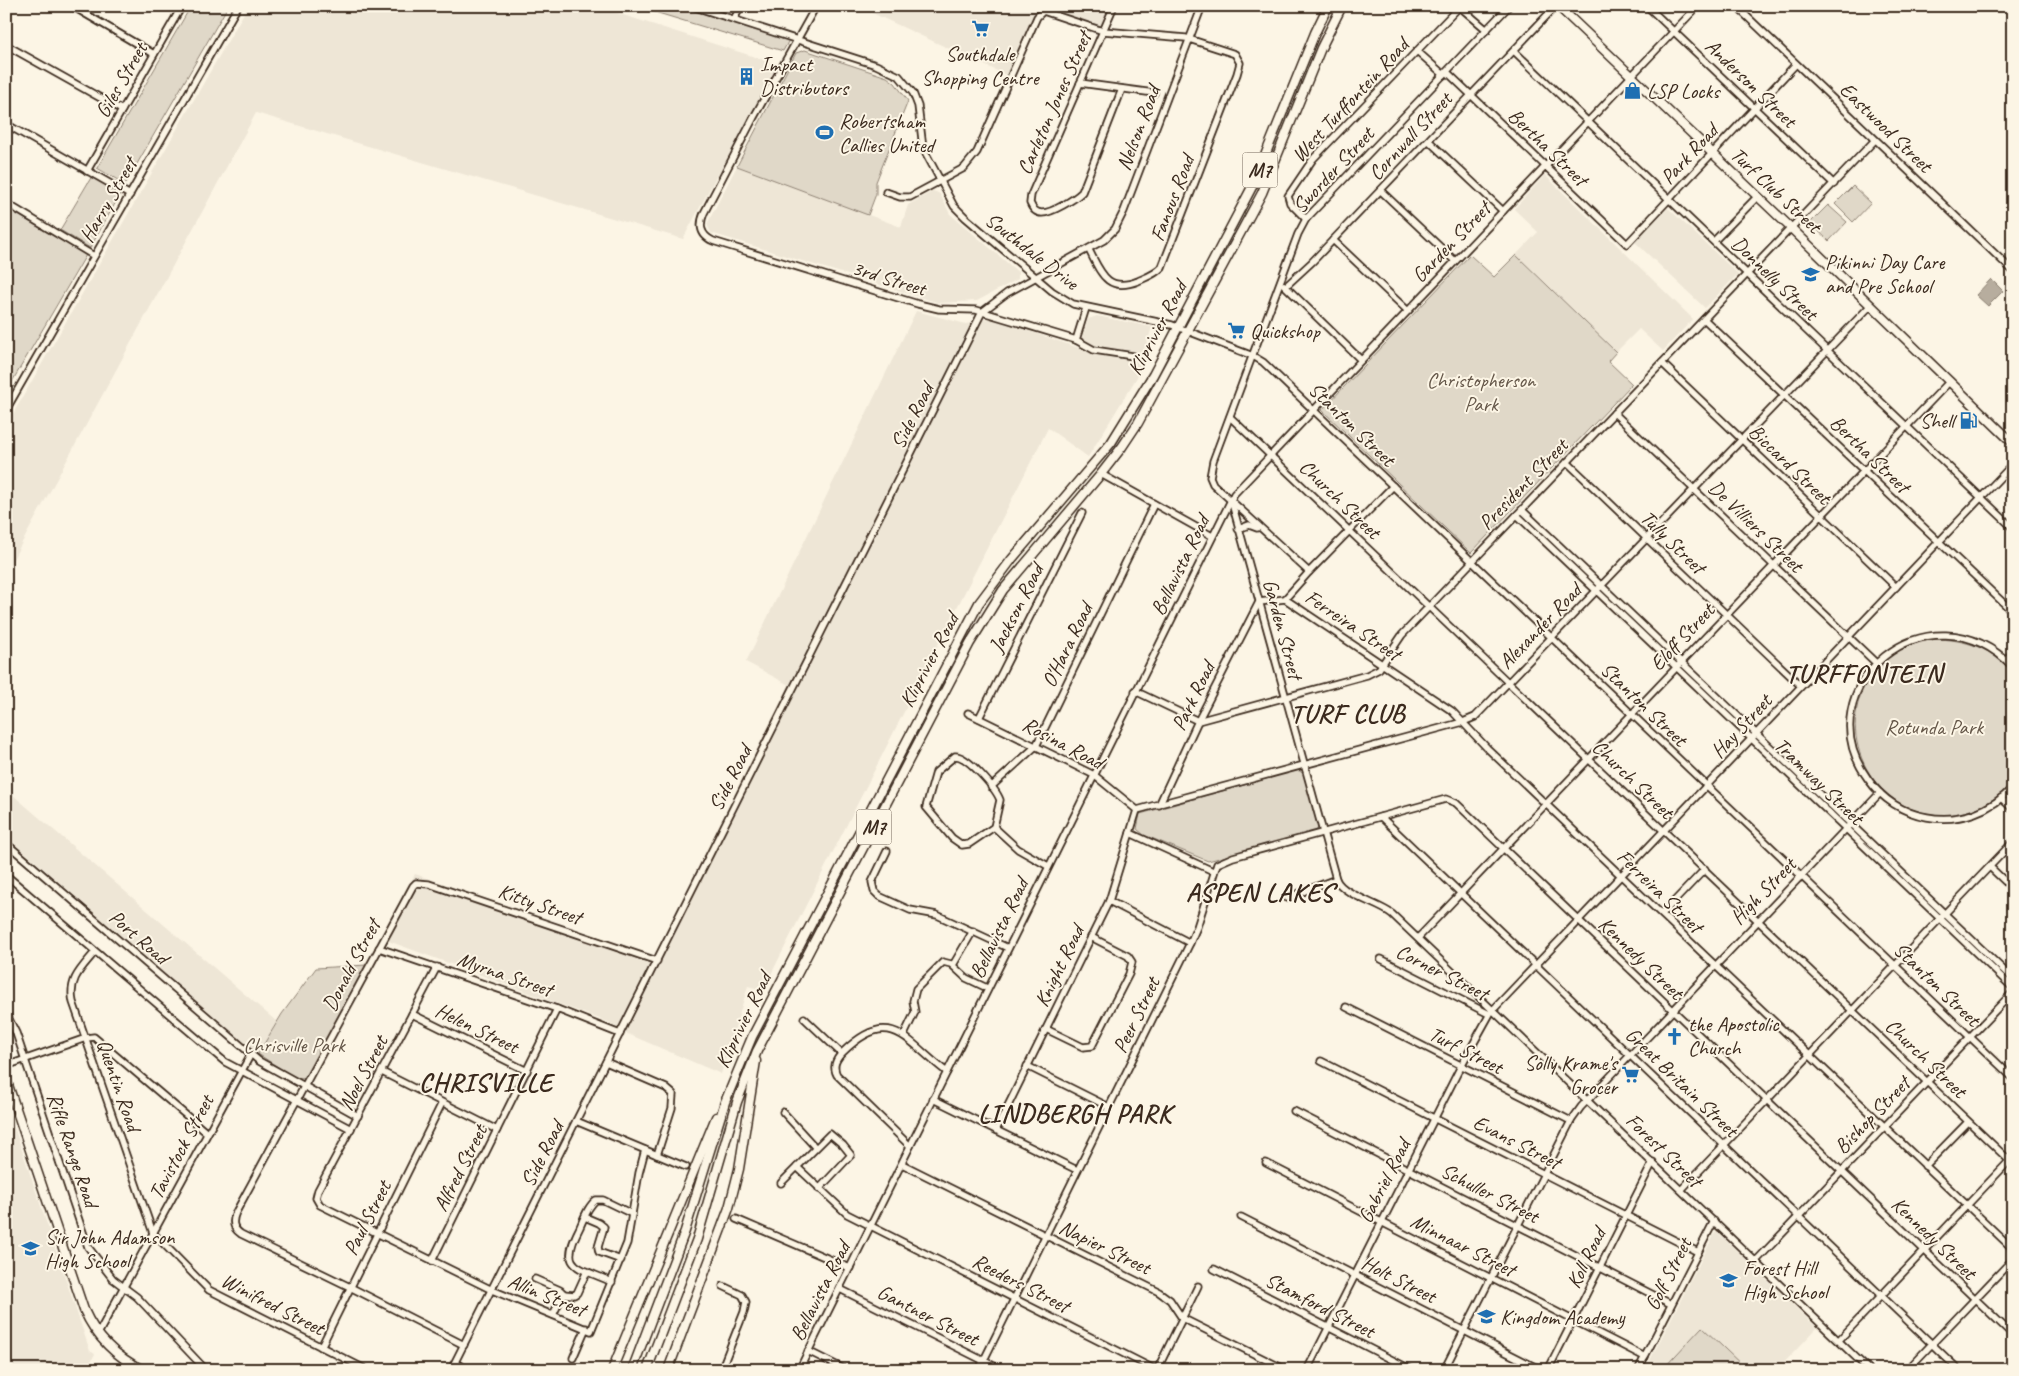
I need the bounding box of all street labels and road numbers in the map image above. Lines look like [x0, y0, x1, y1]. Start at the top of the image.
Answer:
street label: Carleton Jones Street [1011, 25, 1098, 178]
street label: West Turffontein Road [1286, 30, 1417, 167]
street label: Anderson Street [1700, 33, 1804, 134]
street label: Giles Street [89, 36, 154, 122]
street label: Eastwood Street [1834, 76, 1939, 179]
street label: Nelson Road [1110, 79, 1167, 174]
street label: Cornwall Street [1363, 85, 1459, 186]
street label: Bertha Street [1503, 103, 1596, 194]
street label: Park Road [1655, 116, 1725, 190]
street label: Sworder Street [1287, 120, 1381, 219]
street label: Turf Club Street [1725, 141, 1828, 240]
street label: Fanous Road [1144, 149, 1201, 245]
street label: Harry Street [73, 150, 144, 247]
road number: M7 [1242, 152, 1278, 188]
street label: Garden Street [1406, 194, 1498, 288]
street label: Southdale Drive [980, 206, 1085, 296]
street label: Donnelly Street [1726, 230, 1825, 327]
street label: 3rd Street [849, 255, 931, 302]
street label: Kliprivier Road [1121, 274, 1194, 380]
street label: Side Road [885, 376, 941, 453]
street label: Stanton Street [1303, 376, 1402, 473]
street label: Bertha Street [1825, 410, 1918, 501]
street label: Biccard Street [1743, 418, 1838, 511]
street label: President Street [1473, 431, 1574, 535]
street label: Church Street [1294, 454, 1388, 546]
street label: De Villiers Street [1703, 474, 1810, 579]
street label: Tully Street [1635, 505, 1713, 581]
street label: Bellavista Road [1145, 508, 1217, 619]
street label: Jackson Road [982, 556, 1051, 657]
street label: Garden Street [1257, 576, 1310, 685]
street label: Alexander Road [1493, 576, 1589, 674]
street label: Ferreira Street [1300, 584, 1408, 668]
street label: O'Hara Road [1036, 595, 1100, 691]
street label: Eloff Street [1644, 596, 1721, 676]
street label: Kliprivier Road [893, 606, 966, 712]
street label: Park Road [1165, 655, 1222, 735]
street label: Stanton Street [1595, 656, 1694, 753]
street label: Hay Street [1705, 687, 1779, 763]
street label: Rosina Road [1018, 711, 1110, 776]
street label: Tramway Street [1769, 732, 1871, 831]
street label: Church Street [1587, 734, 1681, 826]
street label: Side Road [703, 738, 759, 815]
road number: M7 [856, 810, 892, 844]
street label: Ferreira Street [1612, 844, 1711, 940]
street label: High Street [1725, 851, 1803, 930]
street label: Bellavista Road [964, 871, 1036, 982]
street label: Kitty Street [495, 878, 588, 931]
street label: Port Road [104, 904, 176, 972]
street label: Kennedy Street [1593, 911, 1690, 1006]
street label: Donald Street [316, 912, 387, 1015]
street label: Knight Road [1028, 918, 1091, 1011]
street label: Stanton Street [1888, 936, 1987, 1033]
street label: Corner Street [1392, 938, 1495, 1008]
street label: Myrna Street [454, 946, 559, 1003]
street label: Kliprivier Road [709, 965, 779, 1072]
street label: Peer Street [1107, 971, 1166, 1057]
street label: Helen Street [431, 997, 525, 1060]
street label: Church Street [1880, 1013, 1974, 1105]
street label: Turf Street [1425, 1020, 1509, 1081]
street label: Great Britain Street [1620, 1022, 1745, 1144]
street label: Noel Street [333, 1029, 394, 1115]
street label: Quentin Road [91, 1036, 148, 1138]
street label: Bishop Street [1829, 1069, 1917, 1159]
street label: Rifle Range Road [41, 1089, 106, 1213]
street label: Tavistock Street [143, 1089, 220, 1204]
street label: Forest Street [1620, 1107, 1710, 1195]
street label: Evans Street [1469, 1109, 1568, 1176]
street label: Side Road [515, 1114, 571, 1191]
street label: Alfred Street [427, 1119, 494, 1215]
street label: Gabriel Road [1352, 1131, 1418, 1227]
street label: Schuller Street [1437, 1157, 1545, 1230]
street label: Paul Street [337, 1175, 398, 1259]
street label: Kennedy Street [1886, 1191, 1983, 1286]
street label: Minnaar Street [1406, 1208, 1522, 1284]
street label: Napier Street [1055, 1214, 1157, 1281]
street label: Koll Road [1560, 1221, 1613, 1292]
street label: Golf Street [1639, 1232, 1698, 1315]
street label: Bellavista Road [784, 1235, 857, 1345]
street label: Reeders Street [968, 1248, 1077, 1320]
street label: Holt Street [1357, 1249, 1442, 1310]
street label: Stamford Street [1261, 1266, 1381, 1345]
street label: Winifred Street [217, 1267, 331, 1342]
street label: Allin Street [504, 1268, 593, 1324]
street label: Gantner Street [873, 1278, 985, 1352]

